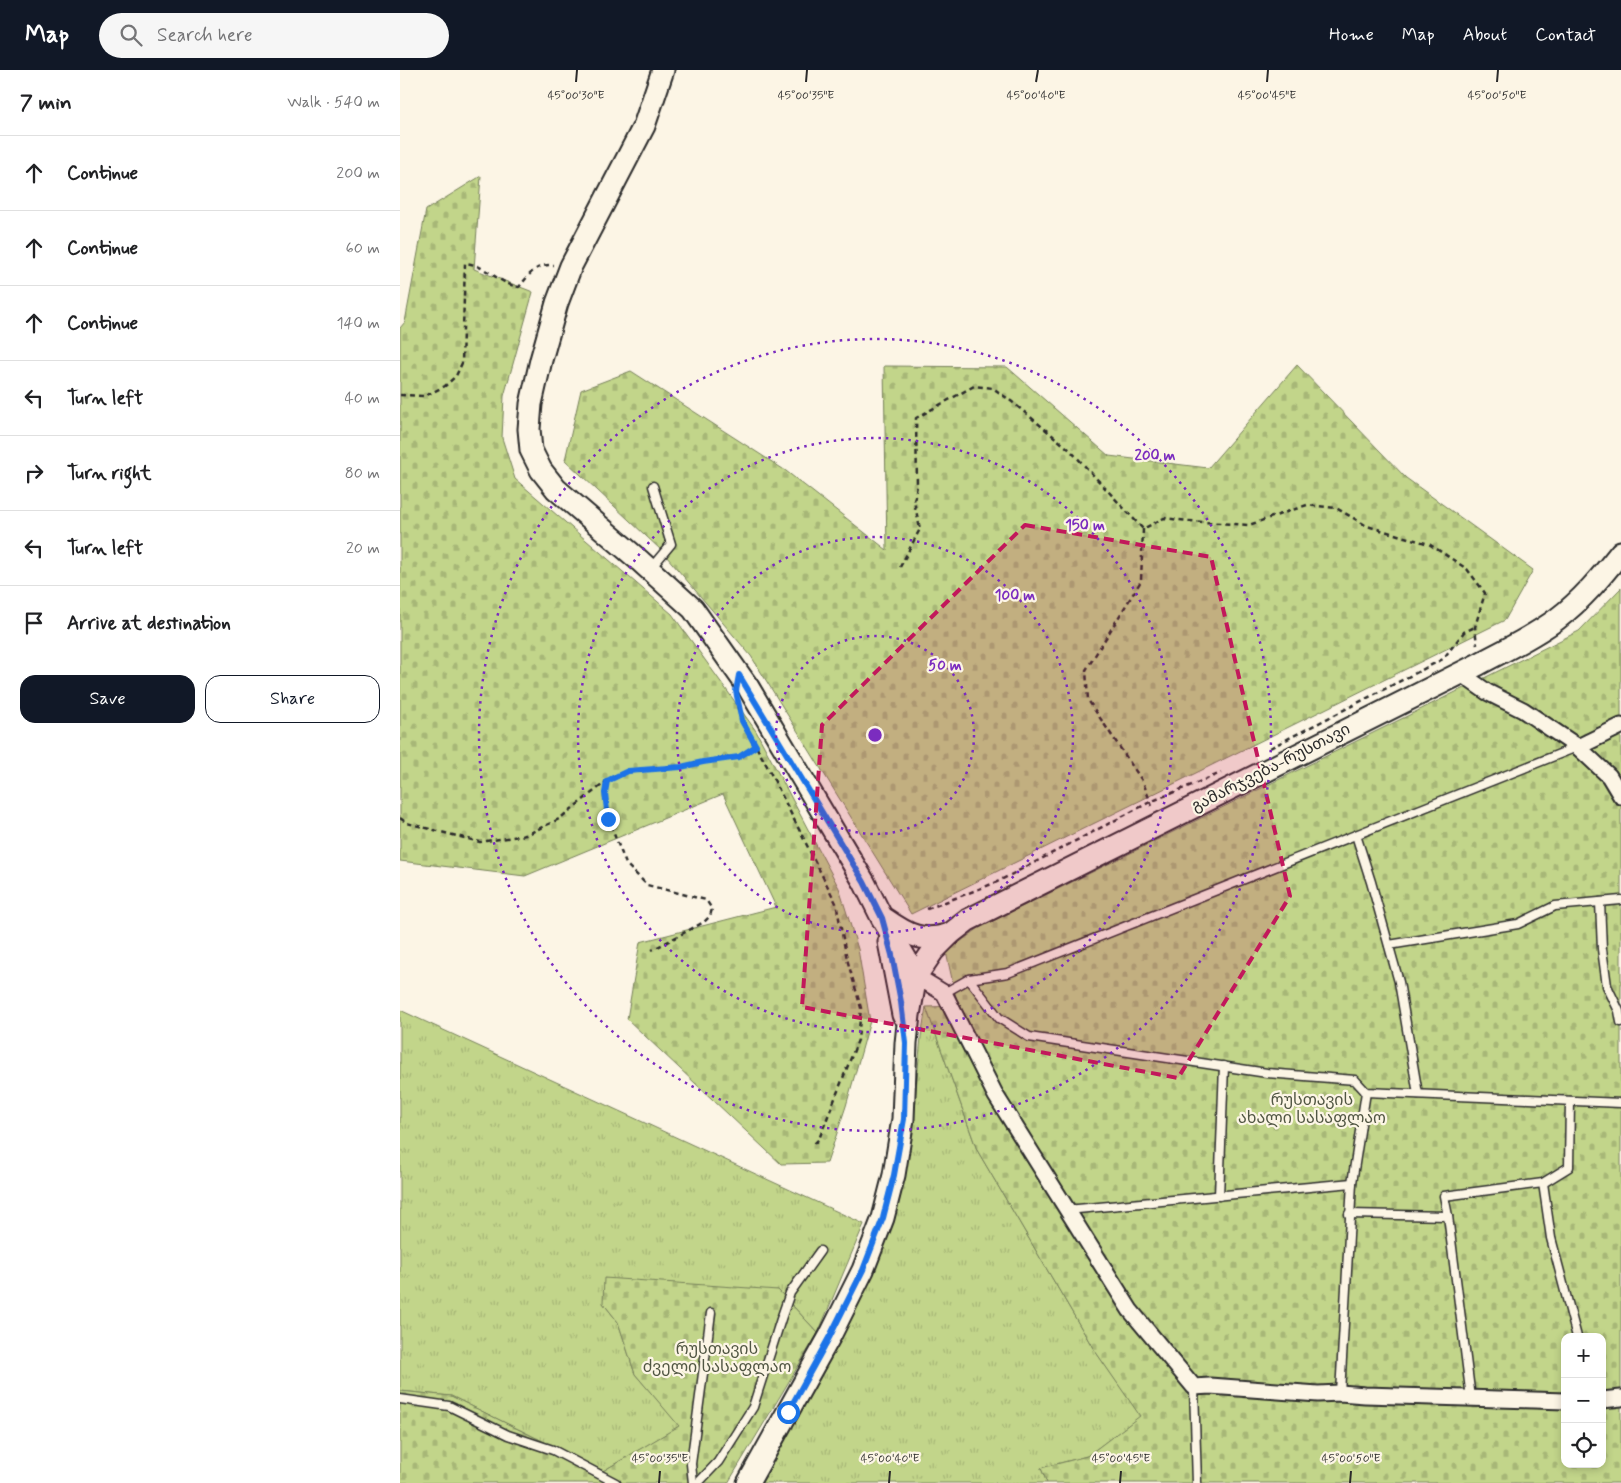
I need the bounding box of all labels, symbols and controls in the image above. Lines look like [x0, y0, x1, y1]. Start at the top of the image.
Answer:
search box [99, 13, 449, 58]
text: Map [25, 20, 69, 51]
icon: search [117, 21, 145, 49]
text: Search here [157, 23, 253, 48]
text: Home [1329, 23, 1374, 47]
text: Map [1402, 23, 1435, 47]
text: About [1463, 23, 1507, 47]
text: Contact [1535, 23, 1596, 47]
text: 45°00'30"E [547, 88, 605, 104]
text: 45°00'35"E [778, 88, 834, 104]
text: 45°00'40"E [1007, 88, 1065, 104]
text: 45°00'45"E [1238, 88, 1296, 104]
text: 45°00'50"E [1468, 88, 1527, 104]
text: 7 min [20, 89, 72, 117]
text: Walk · 540 m [287, 92, 380, 113]
icon: ahead [20, 159, 48, 187]
text: Continue [67, 161, 138, 186]
text: 200 m [336, 163, 380, 184]
icon: ahead [20, 234, 48, 262]
text: Continue [67, 236, 138, 261]
text: 60 m [346, 238, 380, 259]
icon: ahead [20, 309, 48, 337]
text: Continue [67, 311, 138, 336]
text: 140 m [336, 313, 380, 334]
icon: left [20, 384, 48, 412]
text: Turn left [67, 386, 143, 411]
text: 40 m [344, 388, 380, 409]
text: 200 m [1135, 446, 1176, 466]
icon: right [20, 459, 48, 487]
text: Turn right [67, 461, 151, 486]
text: 80 m [345, 463, 380, 484]
text: 150 m [1065, 516, 1105, 536]
icon: left [20, 534, 48, 562]
text: Turn left [67, 536, 143, 561]
text: 20 m [346, 538, 380, 559]
text: 100 m [995, 586, 1035, 606]
icon: arrive [20, 609, 48, 637]
text: Arrive at destination [67, 611, 231, 636]
text: 50 m [928, 656, 962, 676]
button: Save [20, 675, 195, 723]
button: Share [205, 675, 380, 723]
street label: გამარჯვება-რუსთავი [1188, 719, 1354, 817]
centre of rings [866, 726, 884, 744]
route end [597, 808, 620, 831]
park label: რუსთავის ახალი სასაფლაო [1238, 1090, 1386, 1129]
map controls [1561, 1333, 1606, 1468]
button: + [1561, 1333, 1606, 1378]
park label: რუსთავის ძველი სასაფლაო [643, 1339, 791, 1378]
button: − [1561, 1378, 1606, 1423]
route start [777, 1401, 800, 1424]
button: locate [1561, 1423, 1606, 1468]
text: 45°00'35"E [632, 1451, 688, 1467]
text: 45°00'40"E [861, 1451, 919, 1467]
text: 45°00'45"E [1092, 1451, 1150, 1467]
text: 45°00'50"E [1322, 1451, 1381, 1467]

